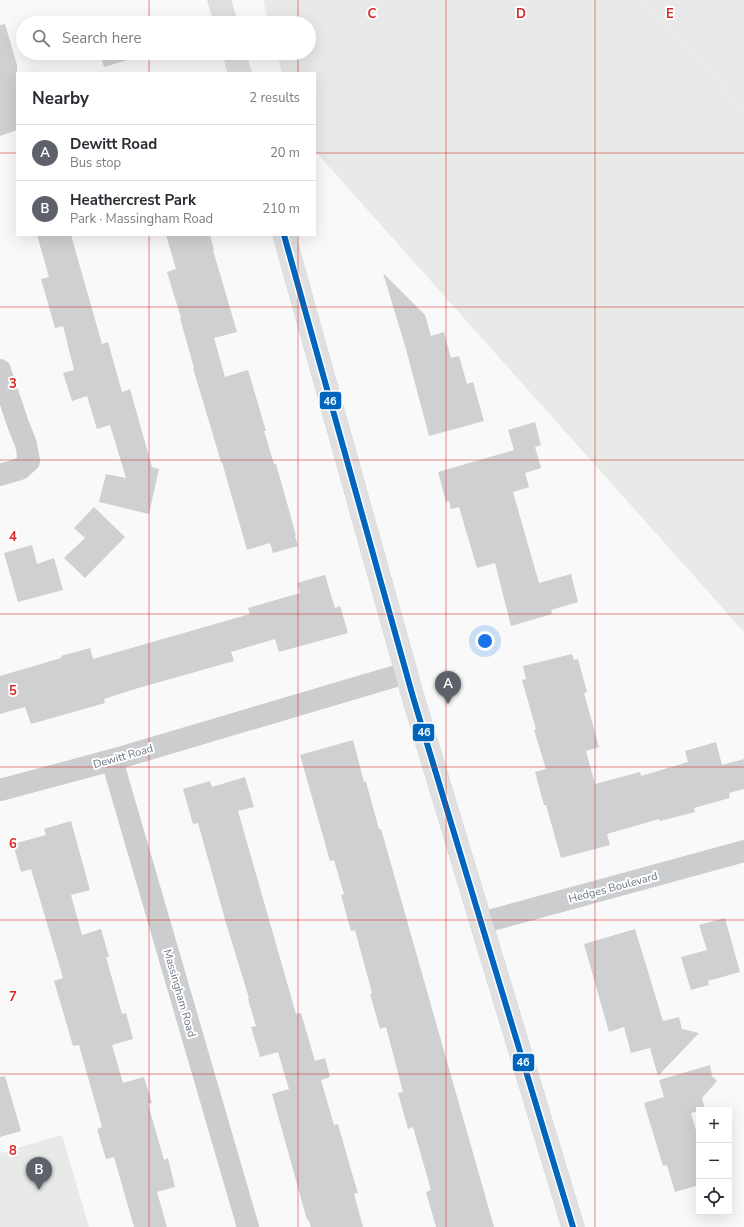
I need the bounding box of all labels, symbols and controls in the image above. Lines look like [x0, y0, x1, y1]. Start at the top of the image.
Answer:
text: C [368, 5, 377, 23]
text: D [516, 5, 526, 23]
text: E [666, 5, 674, 23]
search box [16, 16, 316, 60]
icon: search [30, 27, 52, 49]
text: Search here [62, 28, 142, 48]
text: Nearby [32, 87, 89, 110]
text: 2 results [249, 89, 300, 107]
text: Dewitt Road [70, 134, 157, 154]
text: A [40, 144, 50, 162]
text: 20 m [270, 144, 300, 162]
text: Bus stop [70, 154, 121, 172]
text: Heathercrest Park [70, 190, 196, 210]
text: B [41, 200, 49, 218]
text: 210 m [262, 200, 300, 218]
text: Park · Massingham Road [70, 210, 213, 228]
text: 3 [9, 375, 17, 393]
line badge: 46 [319, 391, 342, 410]
text: 46 [323, 394, 337, 409]
text: 4 [9, 528, 17, 546]
your location [475, 631, 495, 651]
pin: A [435, 671, 461, 704]
text: 5 [9, 682, 17, 700]
line badge: 46 [412, 723, 435, 742]
text: 46 [417, 725, 431, 740]
street label: Dewitt Road [91, 741, 155, 772]
text: 6 [9, 835, 17, 853]
street label: Hedges Boulevard [567, 868, 659, 907]
street label: Massingham Road [160, 947, 199, 1039]
text: 7 [9, 988, 17, 1006]
line badge: 46 [512, 1053, 535, 1072]
text: 46 [516, 1055, 530, 1070]
map controls [696, 1107, 732, 1215]
button: + [696, 1107, 732, 1143]
text: 8 [9, 1142, 17, 1160]
button: − [696, 1143, 732, 1179]
pin: B [26, 1157, 52, 1190]
button: locate [696, 1179, 732, 1215]

